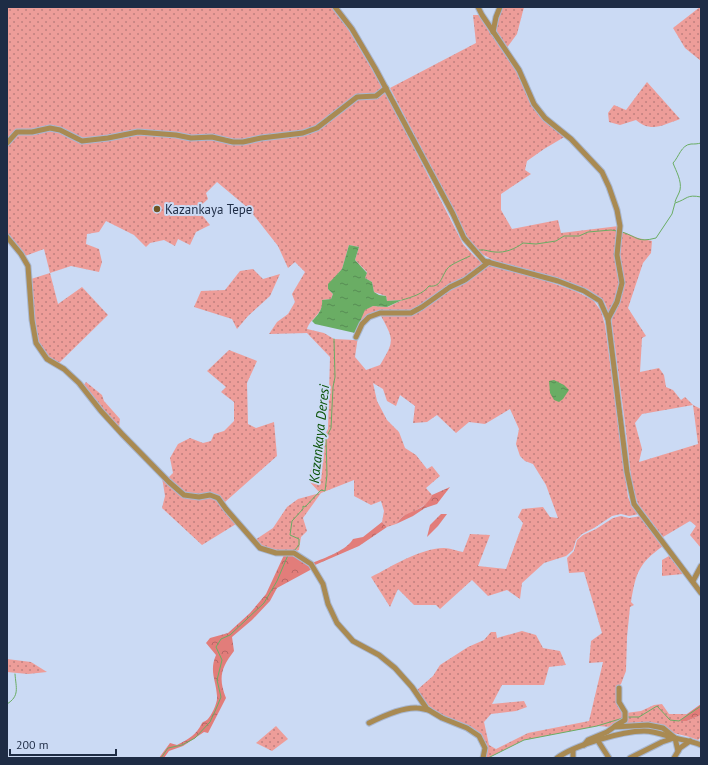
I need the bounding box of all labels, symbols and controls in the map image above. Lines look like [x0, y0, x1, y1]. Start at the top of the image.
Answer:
place label: Kazankaya Tepe [165, 201, 252, 218]
marker: Kazankaya Tepe [152, 204, 162, 214]
water label: Kazankaya Deresi [305, 383, 333, 484]
scale bar [10, 731, 116, 757]
text: 200 m [16, 737, 49, 752]

